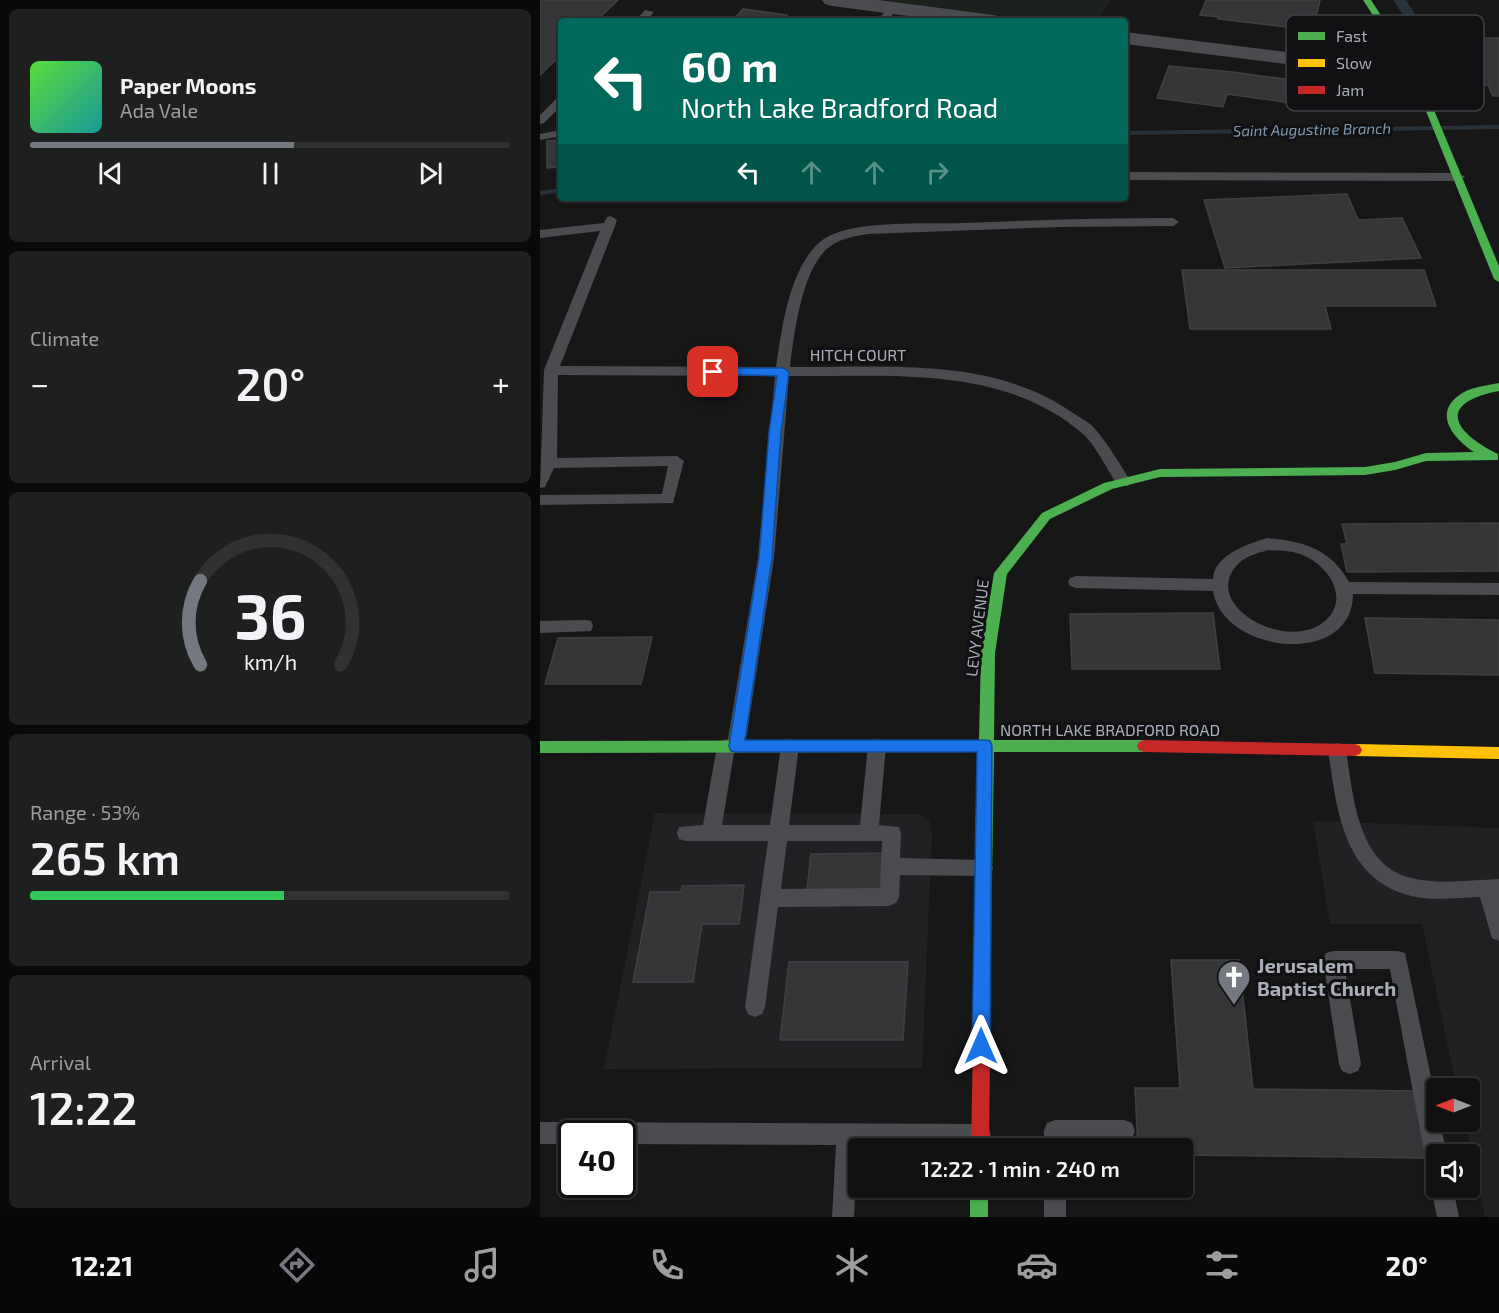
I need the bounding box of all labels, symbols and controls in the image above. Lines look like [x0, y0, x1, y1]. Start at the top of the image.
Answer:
legend [1286, 15, 1484, 111]
text: Fast [1336, 26, 1367, 45]
text: 60 m [681, 40, 778, 90]
icon: left [582, 42, 660, 120]
text: Slow [1336, 53, 1372, 72]
text: Paper Moons [120, 72, 256, 98]
text: Jam [1336, 80, 1364, 99]
text: North Lake Bradford Road [681, 91, 998, 123]
text: Ada Vale [120, 98, 198, 122]
water label: Saint Augustine Branch [1233, 119, 1391, 139]
icon: left [732, 156, 765, 189]
icon: ahead [795, 156, 828, 189]
icon: ahead [858, 156, 891, 189]
icon: right [921, 156, 954, 189]
icon: previous [94, 157, 127, 190]
icon: pause [254, 157, 287, 190]
icon: next [414, 157, 447, 190]
text: Climate [30, 326, 99, 350]
street label: HITCH COURT [810, 345, 906, 364]
pin [687, 346, 738, 397]
icon: arrive [696, 355, 729, 388]
text: 20° [236, 356, 305, 410]
text: − [30, 363, 49, 403]
text: + [492, 363, 510, 403]
text: 36 [234, 578, 306, 653]
street label: LEVY AVENUE [961, 578, 992, 678]
text: km/h [243, 650, 297, 675]
street label: NORTH LAKE BRADFORD ROAD [1000, 720, 1220, 739]
text: Range · 53% [30, 800, 140, 824]
text: 265 km [30, 830, 180, 884]
place label: Jerusalem Baptist Church [1257, 953, 1396, 1000]
church icon: Jerusalem Baptist Church [1216, 959, 1252, 1006]
position arrow [949, 1014, 1013, 1078]
text: Arrival [30, 1050, 91, 1074]
north arrow [1426, 1078, 1480, 1132]
map controls [1426, 1078, 1480, 1198]
text: 12:22 [30, 1080, 137, 1134]
speed limit sign: 40 [558, 1120, 636, 1198]
button: sound [1426, 1144, 1480, 1198]
text: 12:22 · 1 min · 240 m [921, 1155, 1120, 1181]
icon: directions [276, 1244, 318, 1286]
icon: music [461, 1244, 503, 1286]
icon: phone [646, 1244, 688, 1286]
icon: climate [831, 1244, 873, 1286]
icon: car [1016, 1244, 1058, 1286]
icon: filters [1201, 1244, 1243, 1286]
text: 12:21 [71, 1249, 133, 1281]
text: 20° [1385, 1249, 1427, 1281]

